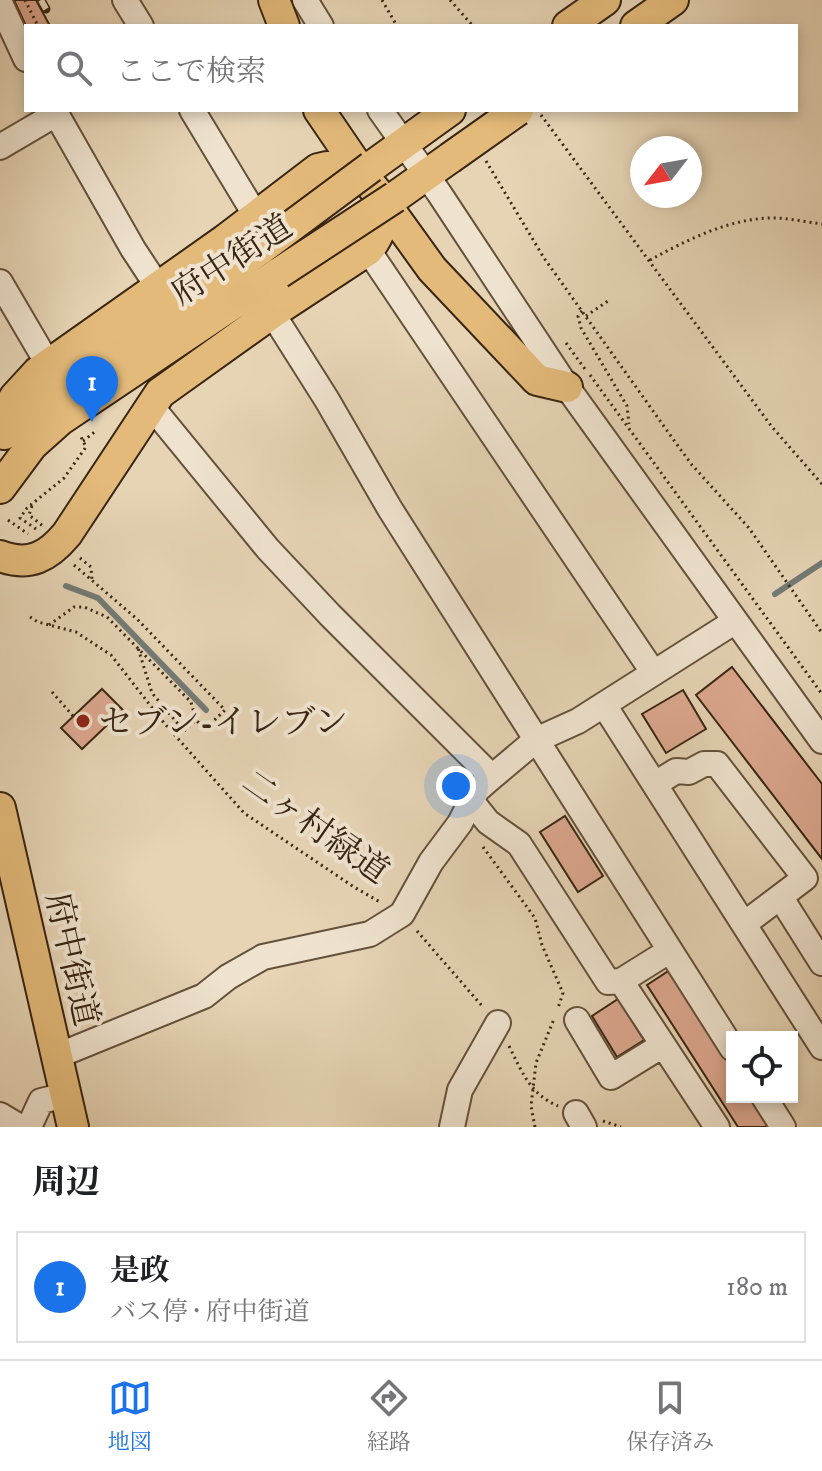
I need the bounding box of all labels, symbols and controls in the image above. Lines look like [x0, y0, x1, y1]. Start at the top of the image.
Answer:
search box [24, 24, 798, 112]
icon: search [52, 46, 96, 90]
text: ここで検索 [116, 54, 266, 91]
north arrow [630, 136, 702, 208]
street label: 府中街道 [164, 206, 301, 315]
pin: 1 [66, 356, 118, 422]
place label: セブン-イレブン [99, 702, 348, 744]
marker: セブン-イレブン [74, 712, 92, 730]
street label: 二ヶ村緑道 [233, 762, 397, 894]
your location [436, 766, 476, 806]
street label: 府中街道 [35, 888, 107, 1030]
map controls [726, 1031, 798, 1103]
button: locate [726, 1031, 798, 1103]
text: 周辺 [32, 1162, 100, 1204]
text: 是政 [110, 1253, 170, 1290]
text: 1 [55, 1271, 65, 1304]
text: 180 m [726, 1271, 788, 1304]
text: バス停 · 府中街道 [110, 1296, 309, 1329]
tab: 地図 [108, 1376, 152, 1456]
tab: 経路 [367, 1376, 411, 1456]
tab: 保存済み [626, 1376, 714, 1456]

